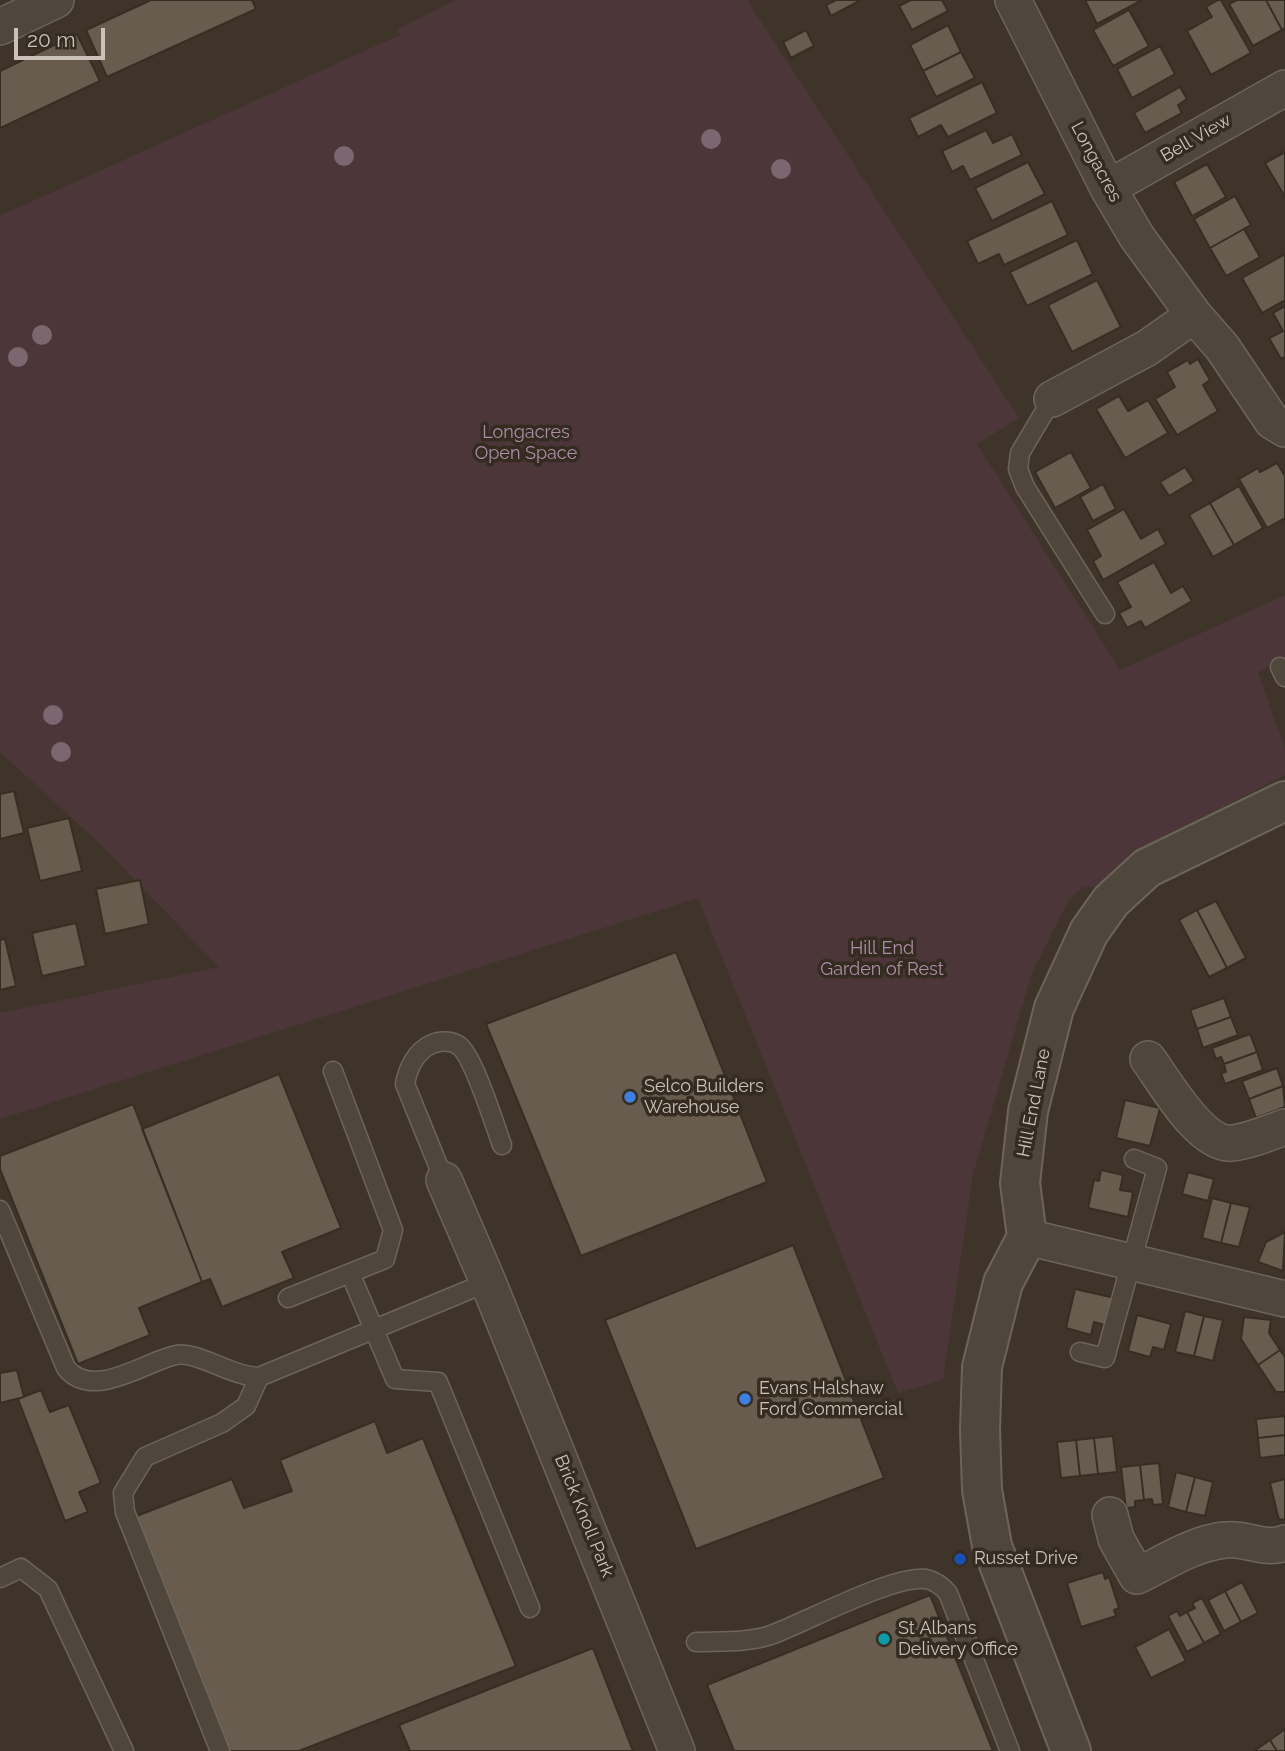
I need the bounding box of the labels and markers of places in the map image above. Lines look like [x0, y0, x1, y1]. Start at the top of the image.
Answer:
place label: Selco Builders Warehouse [644, 1076, 764, 1118]
marker: Selco Builders Warehouse [622, 1089, 638, 1105]
place label: Evans Halshaw Ford Commercial [759, 1378, 903, 1420]
marker: Evans Halshaw Ford Commercial [737, 1391, 753, 1407]
place label: Russet Drive [974, 1548, 1078, 1570]
marker: Russet Drive [952, 1551, 968, 1567]
place label: St Albans Delivery Office [898, 1618, 1018, 1660]
marker: St Albans Delivery Office [876, 1631, 892, 1647]

